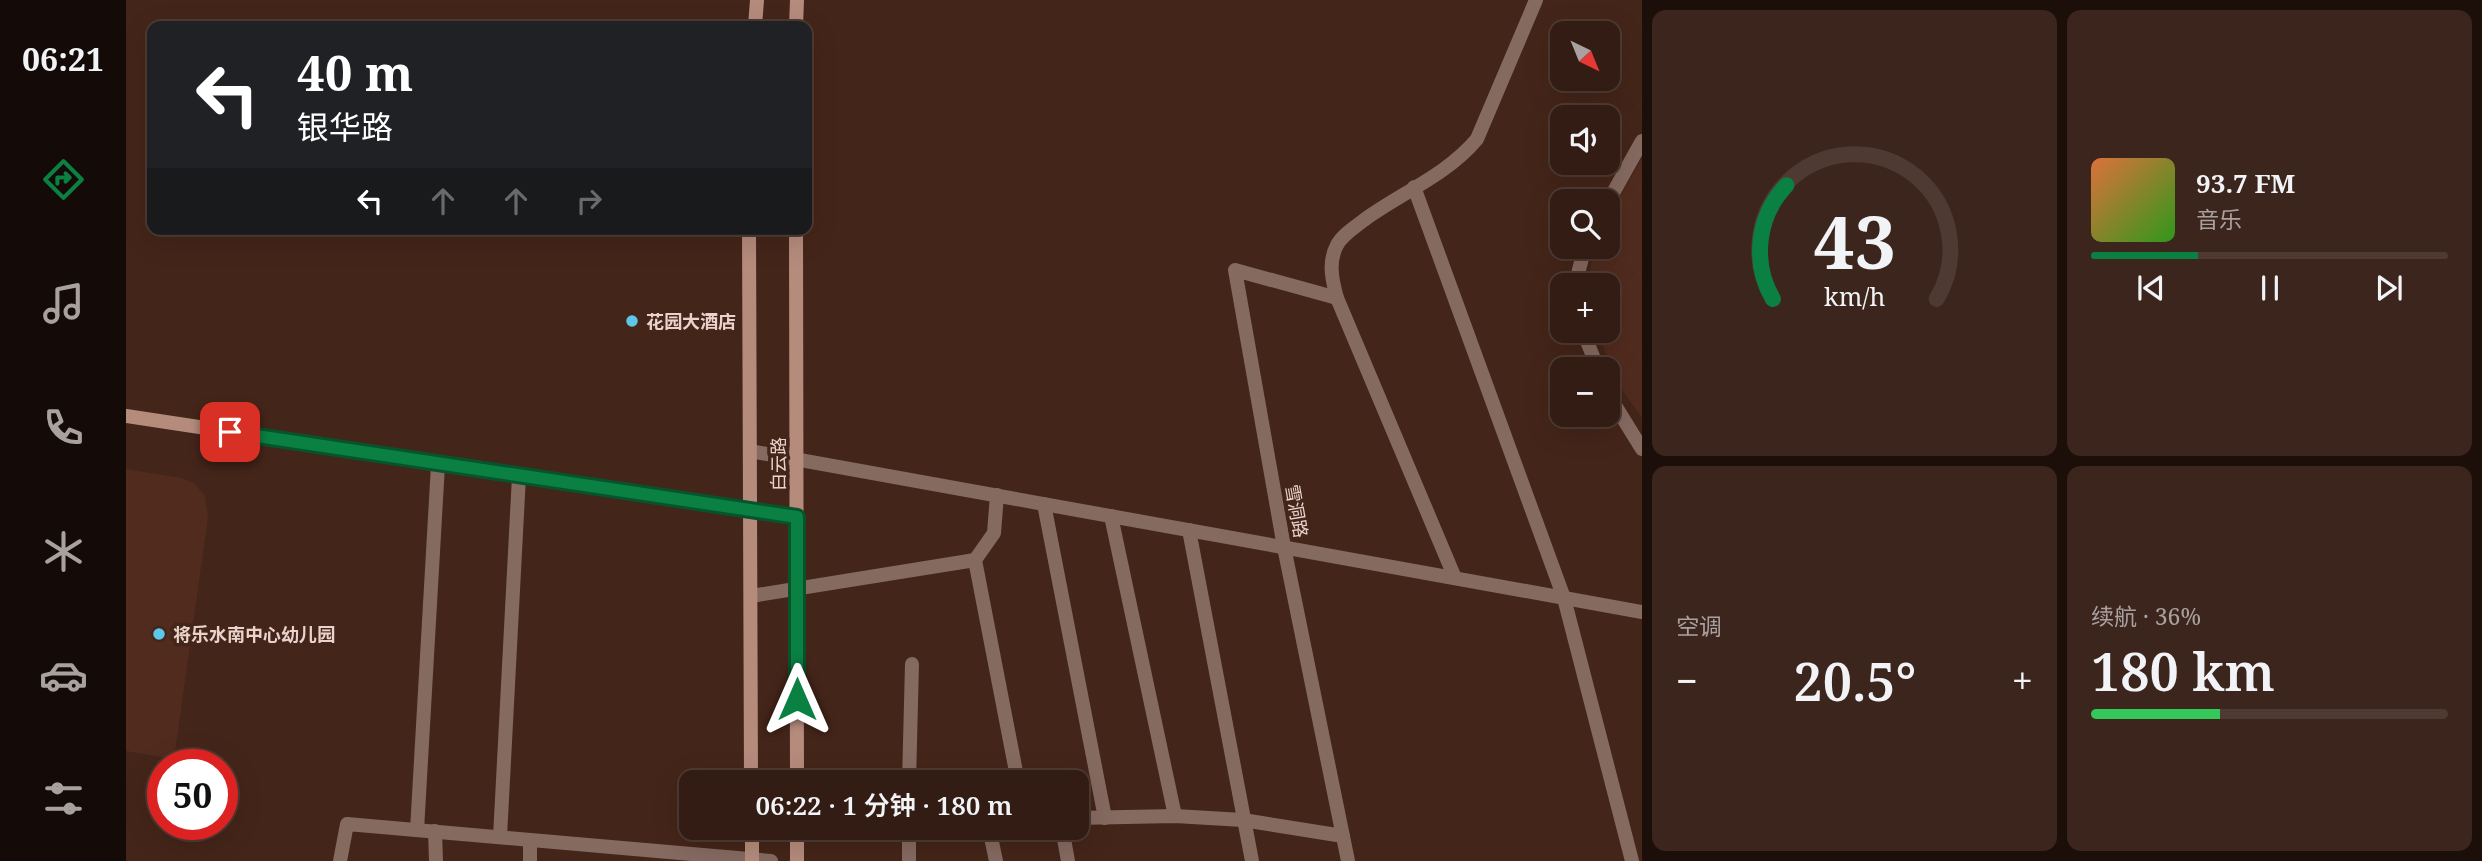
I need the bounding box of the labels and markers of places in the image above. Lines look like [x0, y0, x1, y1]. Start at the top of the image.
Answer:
place label: 花园大酒店 [646, 309, 736, 333]
marker: 花园大酒店 [624, 313, 640, 329]
pin [200, 402, 260, 462]
place label: 将乐水南中心幼儿园 [173, 622, 335, 646]
marker: 将乐水南中心幼儿园 [151, 626, 167, 642]

